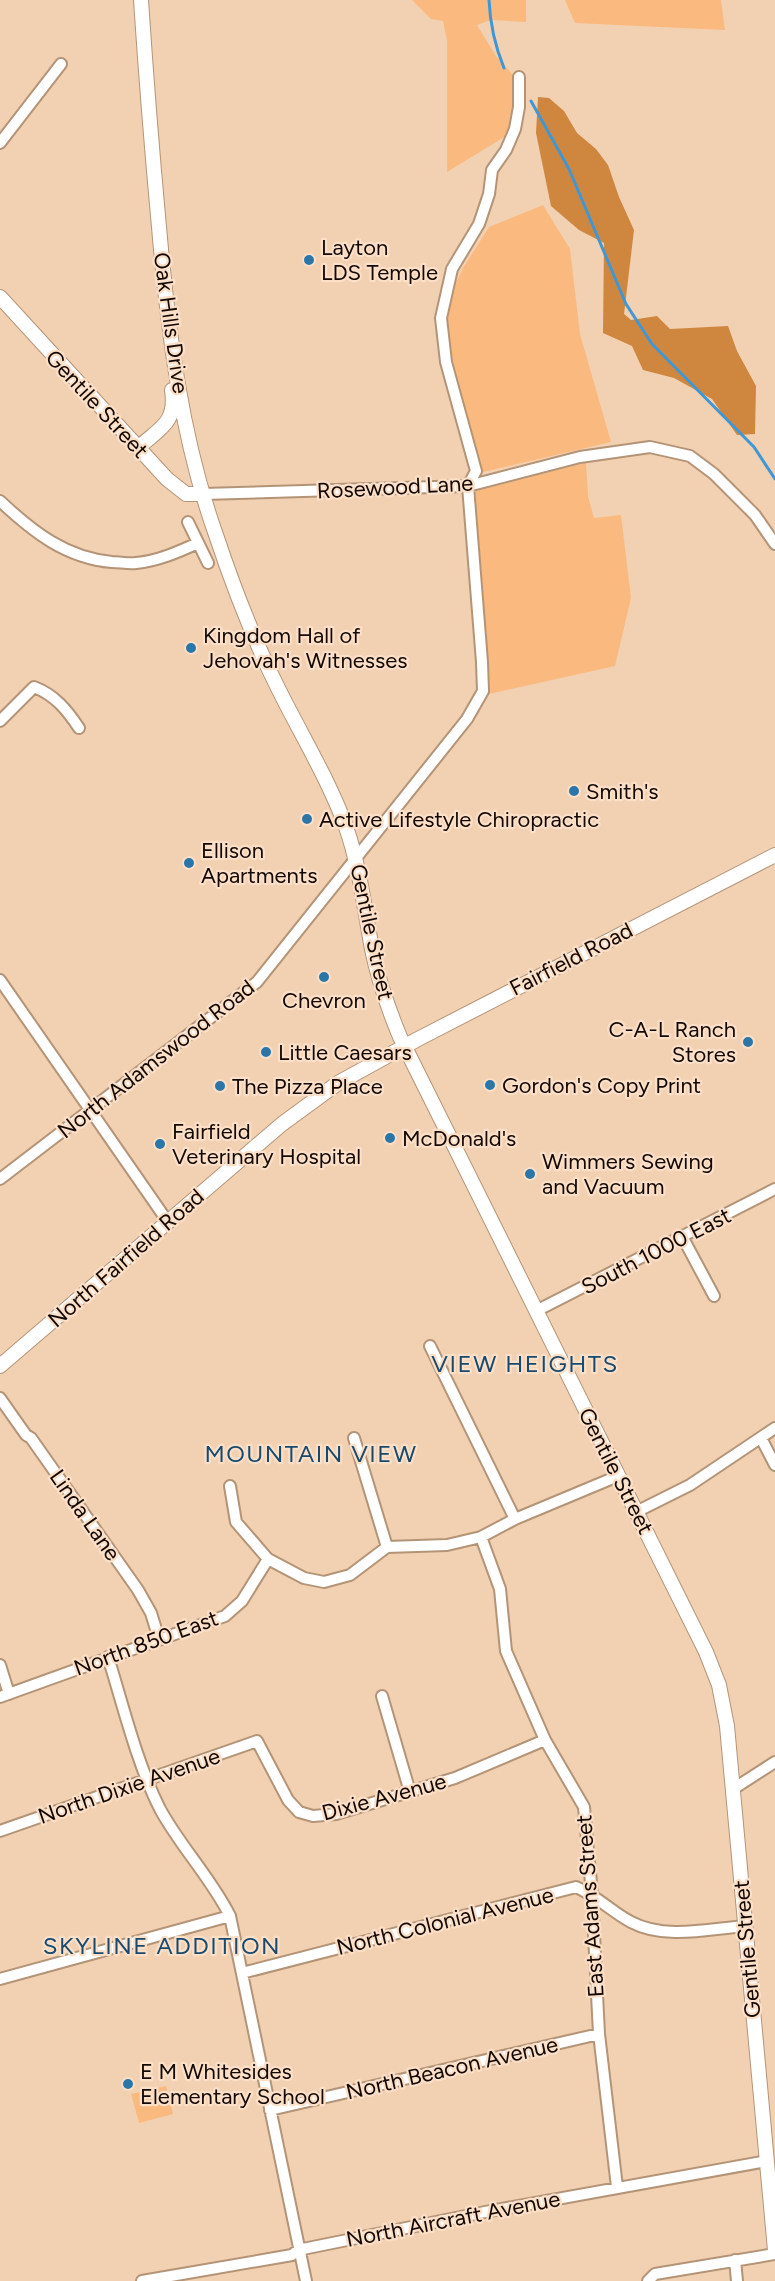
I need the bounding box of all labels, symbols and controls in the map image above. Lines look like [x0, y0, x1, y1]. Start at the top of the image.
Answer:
place label: Layton LDS Temple [321, 234, 438, 286]
street label: Oak Hills Drive [148, 251, 194, 395]
marker: Layton LDS Temple [302, 253, 316, 267]
street label: Gentile Street [40, 344, 154, 464]
street label: Rosewood Lane [316, 469, 474, 505]
place label: Kingdom Hall of Jehovah's Witnesses [203, 622, 407, 674]
marker: Kingdom Hall of Jehovah's Witnesses [184, 641, 198, 655]
place label: Smith's [586, 778, 659, 805]
marker: Smith's [567, 784, 581, 798]
place label: Active Lifestyle Chiropractic [319, 806, 599, 833]
marker: Active Lifestyle Chiropractic [300, 812, 314, 826]
place label: Ellison Apartments [201, 837, 317, 889]
marker: Ellison Apartments [182, 856, 196, 870]
street label: Gentile Street [344, 862, 400, 1002]
street label: Fairfield Road [505, 916, 637, 1002]
marker: Chevron [317, 970, 331, 984]
street label: North Adamswood Road [52, 974, 260, 1144]
place label: Chevron [282, 987, 366, 1014]
place label: C-A-L Ranch Stores [609, 1016, 736, 1068]
marker: C-A-L Ranch Stores [741, 1035, 755, 1049]
place label: Little Caesars [278, 1039, 412, 1066]
marker: Little Caesars [259, 1045, 273, 1059]
place label: Gordon's Copy Print [502, 1072, 701, 1099]
place label: The Pizza Place [232, 1073, 383, 1100]
marker: Gordon's Copy Print [483, 1078, 497, 1092]
marker: The Pizza Place [213, 1079, 227, 1093]
place label: Fairfield Veterinary Hospital [172, 1118, 361, 1170]
place label: McDonald's [402, 1125, 516, 1152]
marker: McDonald's [383, 1131, 397, 1145]
marker: Fairfield Veterinary Hospital [153, 1137, 167, 1151]
place label: Wimmers Sewing and Vacuum [542, 1148, 714, 1200]
marker: Wimmers Sewing and Vacuum [523, 1167, 537, 1181]
street label: North Fairfield Road [42, 1183, 210, 1333]
street label: South 1000 East [577, 1202, 735, 1300]
district label: VIEW HEIGHTS [431, 1349, 619, 1378]
street label: Gentile Street [573, 1403, 659, 1539]
district label: MOUNTAIN VIEW [204, 1439, 418, 1468]
street label: Linda Lane [44, 1464, 126, 1566]
street label: North 850 East [70, 1604, 222, 1682]
street label: North Dixie Avenue [34, 1742, 224, 1830]
street label: Dixie Avenue [319, 1767, 449, 1827]
street label: East Adams Street [570, 1814, 610, 1998]
street label: Gentile Street [728, 1879, 766, 2019]
street label: North Colonial Avenue [334, 1881, 556, 1961]
district label: SKYLINE ADDITION [43, 1931, 281, 1960]
street label: North Beacon Avenue [343, 2030, 561, 2106]
place label: E M Whitesides Elementary School [140, 2058, 325, 2110]
marker: E M Whitesides Elementary School [121, 2077, 135, 2091]
street label: North Aircraft Avenue [344, 2185, 562, 2253]

